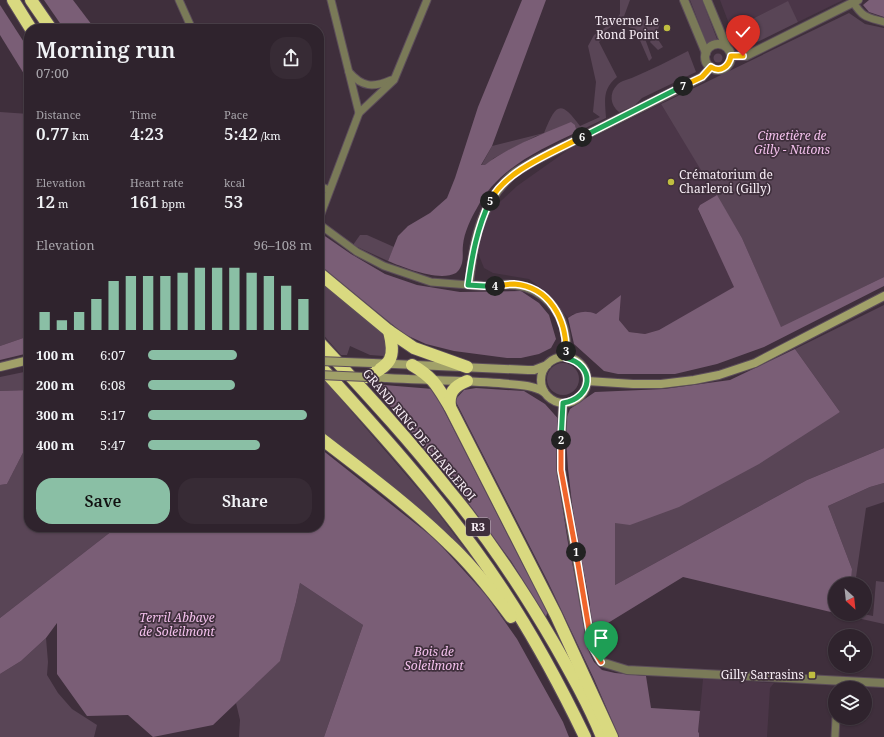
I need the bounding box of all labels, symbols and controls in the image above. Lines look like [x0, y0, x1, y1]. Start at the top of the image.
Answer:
place label: Taverne Le Rond Point [595, 12, 659, 43]
pin [726, 15, 760, 56]
icon: check [732, 21, 754, 43]
marker: Taverne Le Rond Point [662, 23, 672, 33]
text: Morning run [36, 34, 175, 64]
button: share [270, 37, 312, 79]
text: 07:00 [36, 64, 69, 82]
pin: 7 [673, 76, 693, 96]
text: 7 [680, 78, 686, 93]
text: Distance [36, 107, 81, 122]
text: Time [130, 107, 157, 122]
text: Pace [224, 107, 248, 122]
text: 0.77 [36, 122, 69, 145]
text: 4:23 [130, 122, 164, 145]
text: 5:42 [224, 122, 258, 145]
pin: 6 [572, 127, 592, 147]
park label: Cimetière de Gilly - Nutons [754, 127, 831, 158]
text: km [69, 128, 89, 143]
text: /km [258, 128, 281, 143]
text: 6 [579, 129, 585, 144]
place label: Crématorium de Charleroi (Gilly) [679, 166, 773, 197]
text: Elevation [36, 175, 86, 190]
text: Heart rate [130, 175, 184, 190]
text: kcal [224, 175, 245, 190]
marker: Crématorium de Charleroi (Gilly) [666, 177, 676, 187]
text: 12 [36, 190, 55, 213]
text: 161 [130, 190, 159, 213]
text: 53 [224, 190, 243, 213]
pin: 5 [480, 191, 500, 211]
text: 5 [487, 193, 493, 208]
text: m [55, 196, 68, 211]
text: bpm [159, 196, 185, 211]
text: Elevation [36, 236, 95, 254]
text: 96–108 m [253, 236, 312, 254]
pin: 4 [485, 276, 505, 296]
text: 4 [492, 278, 498, 293]
pin: 3 [556, 341, 576, 361]
text: 3 [563, 343, 569, 358]
text: 100 m [36, 346, 74, 364]
text: 6:07 [100, 346, 126, 364]
street label: GRAND RING DE CHARLEROI [359, 365, 480, 504]
text: 200 m [36, 376, 74, 394]
text: 6:08 [100, 376, 126, 394]
text: 300 m [36, 406, 74, 424]
text: 5:17 [100, 406, 126, 424]
pin: 2 [551, 430, 571, 450]
text: 2 [558, 432, 564, 447]
text: 400 m [36, 436, 74, 454]
text: 5:47 [100, 436, 126, 454]
button: Save [36, 478, 170, 524]
button: Share [178, 478, 312, 524]
road number: R3 [466, 518, 490, 536]
pin: 1 [566, 542, 586, 562]
text: 1 [573, 544, 579, 559]
north arrow [828, 577, 872, 621]
map controls [828, 577, 872, 725]
park label: Terril Abbaye de Soleilmont [139, 609, 215, 640]
pin [584, 621, 618, 662]
icon: arrive [590, 627, 612, 649]
button: locate [828, 629, 872, 673]
park label: Bois de Soleilmont [404, 643, 464, 674]
place label: Gilly Sarrasins [721, 666, 804, 683]
marker: Gilly Sarrasins [807, 670, 817, 680]
button: layers [828, 681, 872, 725]

